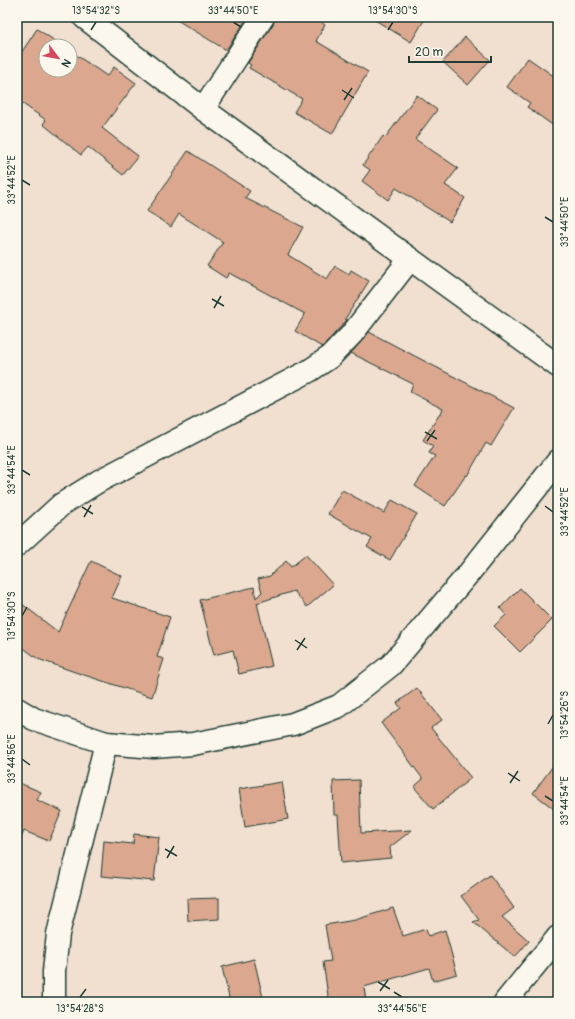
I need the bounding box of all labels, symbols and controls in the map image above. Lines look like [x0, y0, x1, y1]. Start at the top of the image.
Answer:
text: 13°54'32"S [72, 5, 120, 17]
text: 33°44'50"E [208, 5, 258, 17]
text: 13°54'30"S [368, 5, 418, 17]
north arrow [38, 38, 78, 78]
scale bar [409, 38, 491, 64]
text: 20 m [415, 45, 444, 60]
text: N [58, 56, 74, 70]
text: 33°44'52"E [6, 155, 18, 205]
text: 33°44'50"E [559, 197, 571, 247]
text: 33°44'54"E [6, 445, 18, 495]
text: 33°44'52"E [559, 487, 571, 537]
text: 13°54'30"S [6, 591, 18, 641]
text: 13°54'26"S [559, 691, 571, 739]
text: 33°44'56"E [6, 734, 18, 784]
text: 33°44'54"E [559, 776, 571, 826]
text: 13°54'28"S [56, 1003, 104, 1015]
text: 33°44'56"E [377, 1003, 427, 1015]

